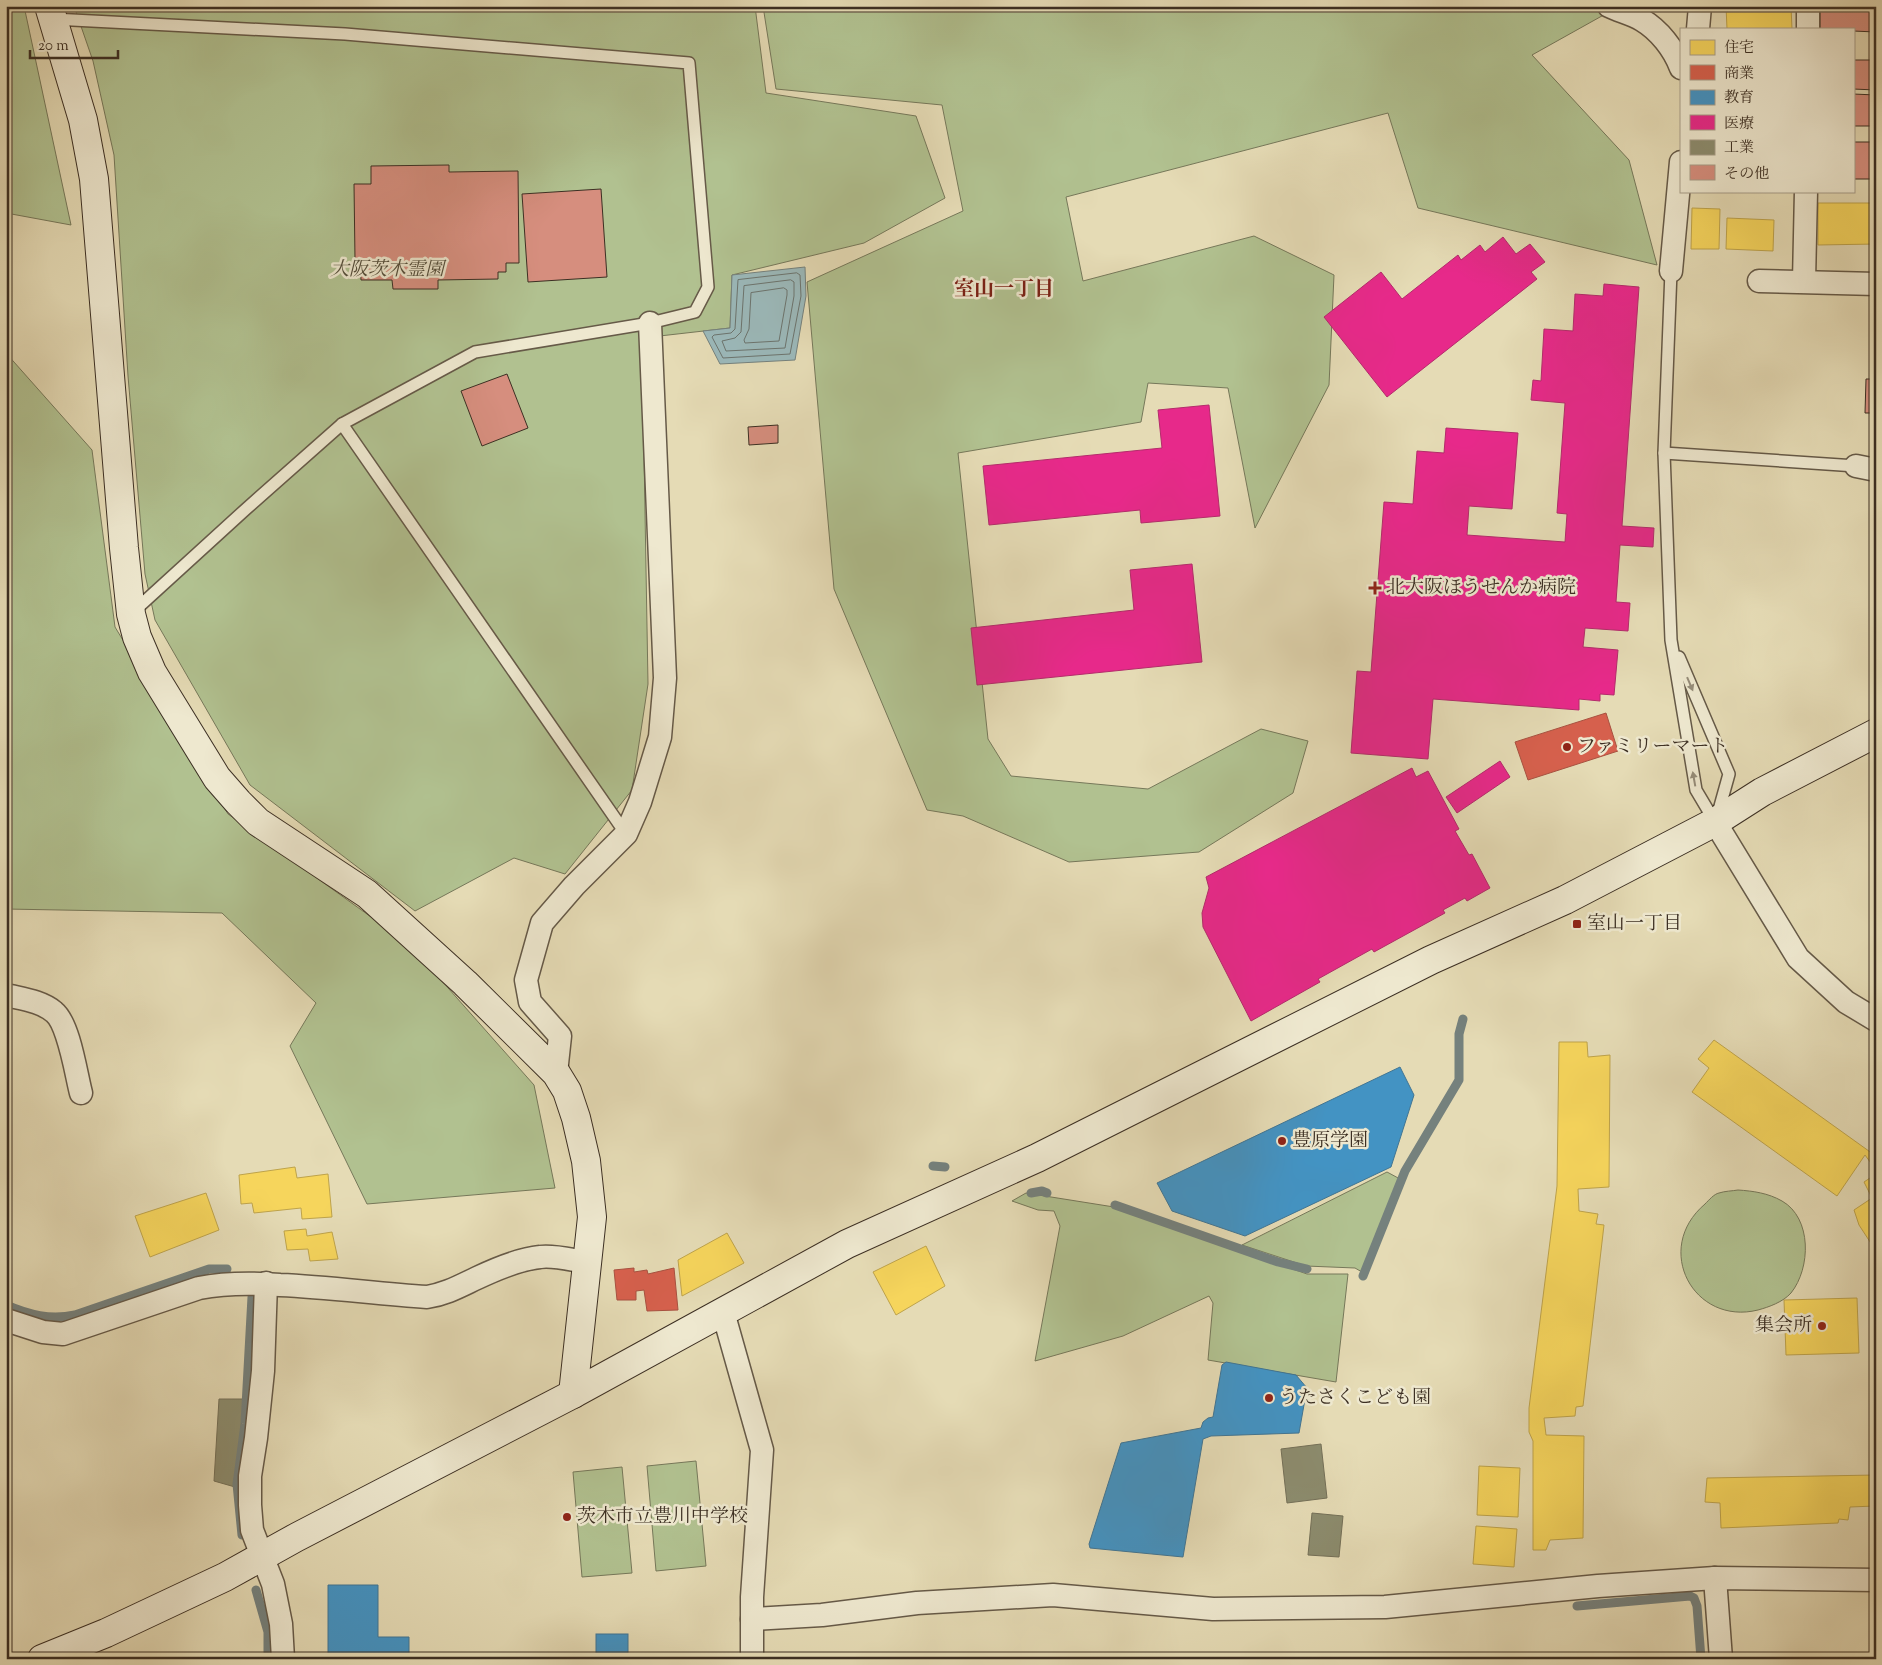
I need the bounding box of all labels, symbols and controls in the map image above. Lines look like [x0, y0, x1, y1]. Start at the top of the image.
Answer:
scale bar [30, 28, 118, 60]
legend [1680, 28, 1854, 192]
text: 20 m [38, 36, 69, 57]
text: 住宅 [1724, 38, 1754, 59]
text: 商業 [1724, 64, 1754, 85]
text: 教育 [1724, 88, 1754, 109]
text: 医療 [1724, 114, 1754, 135]
text: 工業 [1724, 138, 1754, 159]
text: その他 [1724, 164, 1769, 185]
park label: 大阪茨木霊園 [330, 257, 447, 284]
district label: 室山一丁目 [954, 276, 1054, 305]
place label: 北大阪ほうせんか病院 [1386, 575, 1576, 602]
marker: 北大阪ほうせんか病院 [1368, 581, 1382, 595]
one-way arrow [1687, 677, 1695, 691]
place label: ファミリーマート [1577, 734, 1729, 761]
marker: ファミリーマート [1561, 741, 1573, 753]
one-way arrow [1690, 771, 1698, 787]
place label: 室山一丁目 [1587, 911, 1682, 938]
marker: 室山一丁目 [1571, 918, 1583, 930]
place label: 豊原学園 [1292, 1128, 1368, 1155]
marker: 豊原学園 [1276, 1135, 1288, 1147]
place label: 集会所 [1755, 1313, 1812, 1340]
marker: 集会所 [1816, 1320, 1828, 1332]
place label: うたさくこども園 [1279, 1385, 1431, 1412]
marker: うたさくこども園 [1263, 1392, 1275, 1404]
place label: 茨木市立豊川中学校 [577, 1504, 748, 1531]
marker: 茨木市立豊川中学校 [561, 1511, 573, 1523]

